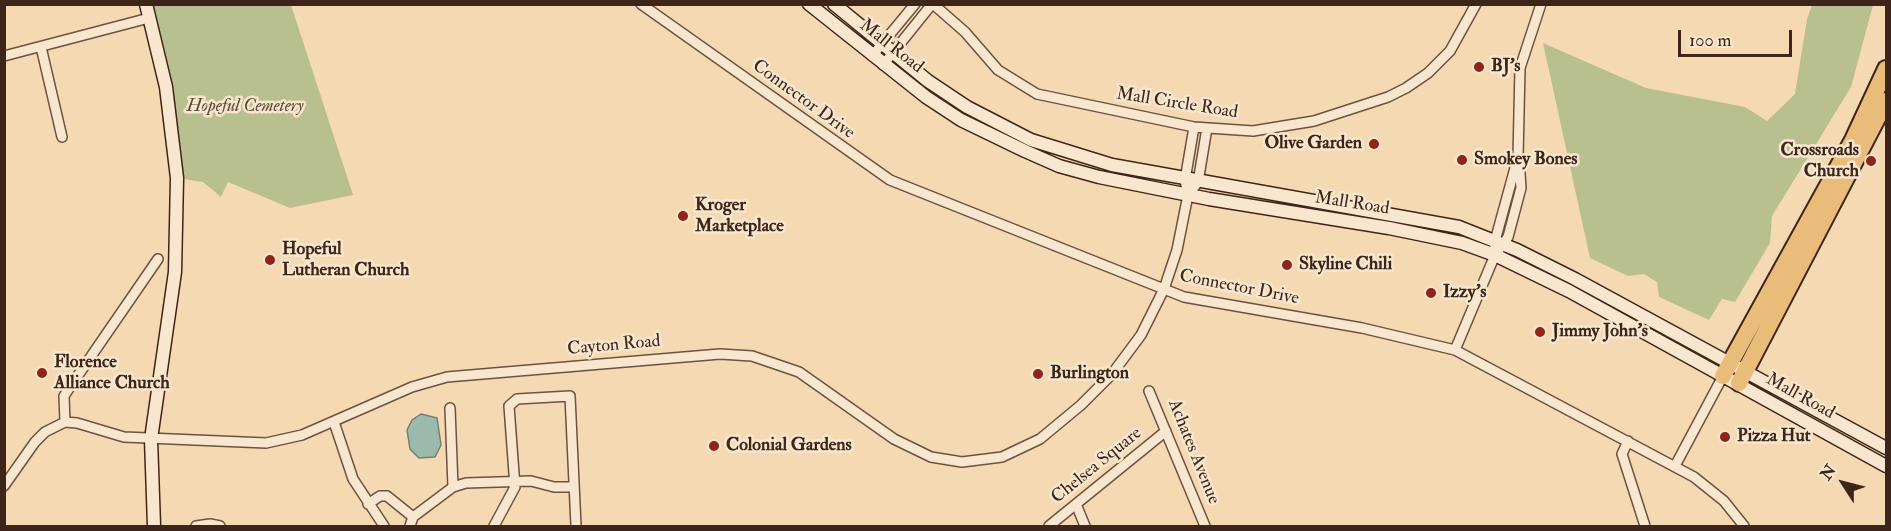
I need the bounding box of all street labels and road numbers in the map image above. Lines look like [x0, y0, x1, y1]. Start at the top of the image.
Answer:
street label: Mall Road [855, 15, 927, 79]
street label: Connector Drive [748, 56, 858, 144]
street label: Mall Circle Road [1115, 84, 1239, 124]
street label: Mall Road [1313, 187, 1391, 221]
street label: Connector Drive [1177, 266, 1301, 310]
street label: Cayton Road [567, 331, 661, 361]
street label: Mall Road [1762, 369, 1838, 425]
street label: Achates Avenue [1162, 397, 1224, 507]
street label: Chelsea Square [1047, 423, 1147, 509]

